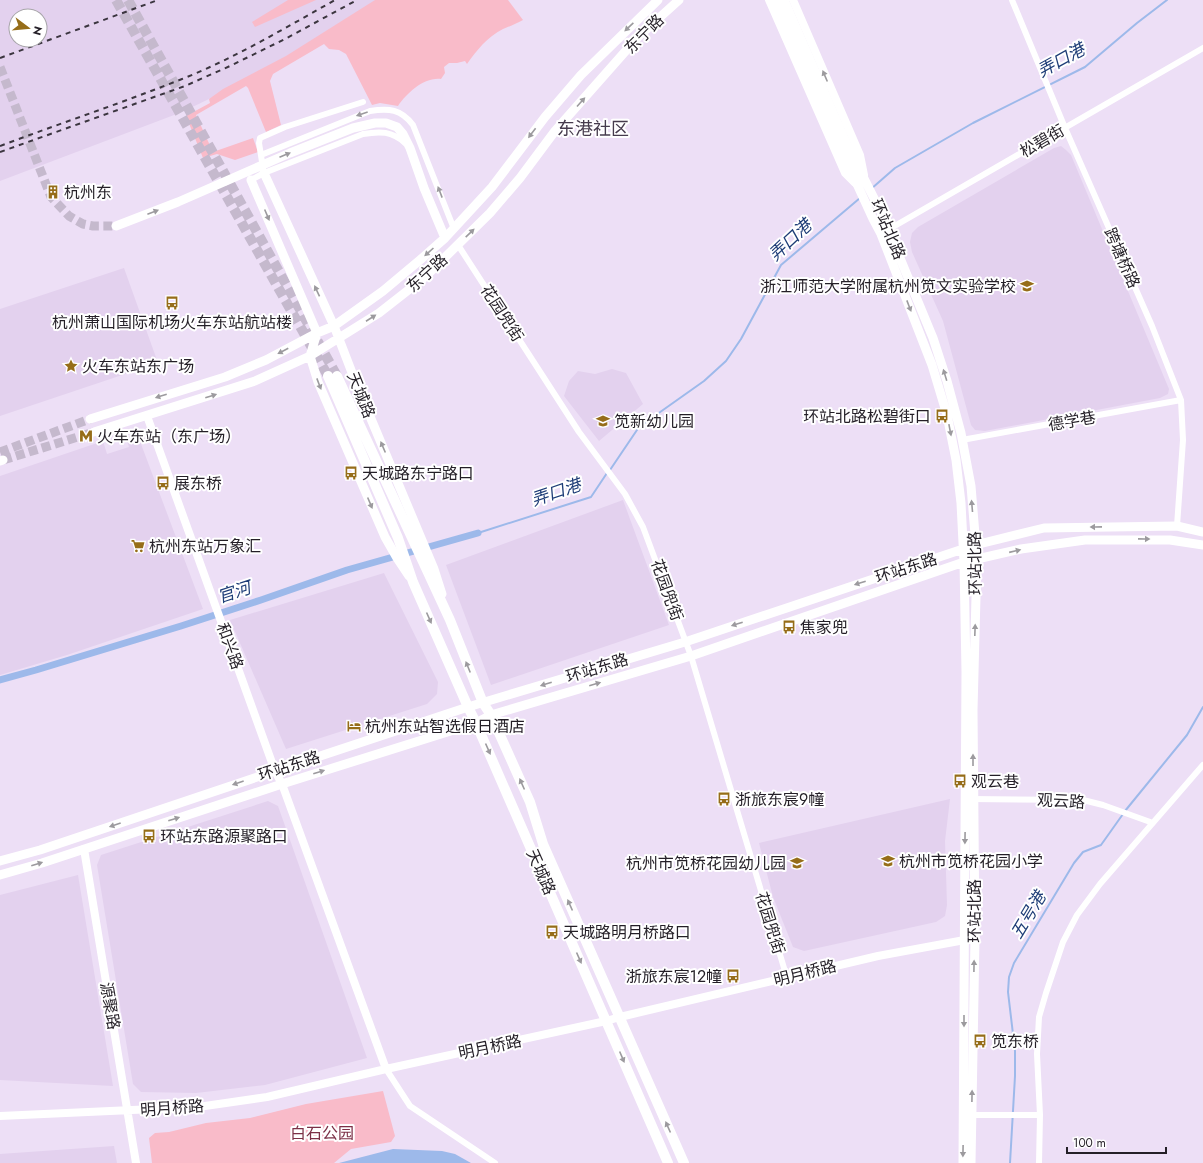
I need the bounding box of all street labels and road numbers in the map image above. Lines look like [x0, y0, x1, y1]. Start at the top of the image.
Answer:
street label: 东宁路 [619, 9, 669, 59]
street label: 松碧街 [1015, 119, 1069, 163]
street label: 环站北路 [865, 195, 911, 263]
street label: 跨塘桥路 [1098, 224, 1146, 292]
street label: 东宁路 [401, 248, 453, 298]
street label: 花园兜街 [475, 280, 529, 346]
street label: 天城路 [341, 368, 381, 422]
street label: 德学巷 [1046, 406, 1098, 436]
street label: 环站北路 [963, 531, 987, 595]
street label: 环站东路 [872, 547, 940, 589]
street label: 花园兜街 [645, 556, 689, 624]
street label: 和兴路 [211, 620, 249, 672]
street label: 环站东路 [563, 648, 631, 688]
street label: 环站东路 [255, 745, 323, 787]
street label: 观云路 [1036, 788, 1086, 814]
street label: 天城路 [521, 845, 561, 899]
street label: 环站北路 [963, 879, 986, 943]
street label: 花园兜街 [750, 889, 790, 957]
street label: 明月桥路 [771, 954, 839, 992]
street label: 源聚路 [95, 980, 125, 1032]
street label: 明月桥路 [456, 1029, 524, 1065]
street label: 明月桥路 [139, 1094, 205, 1122]

